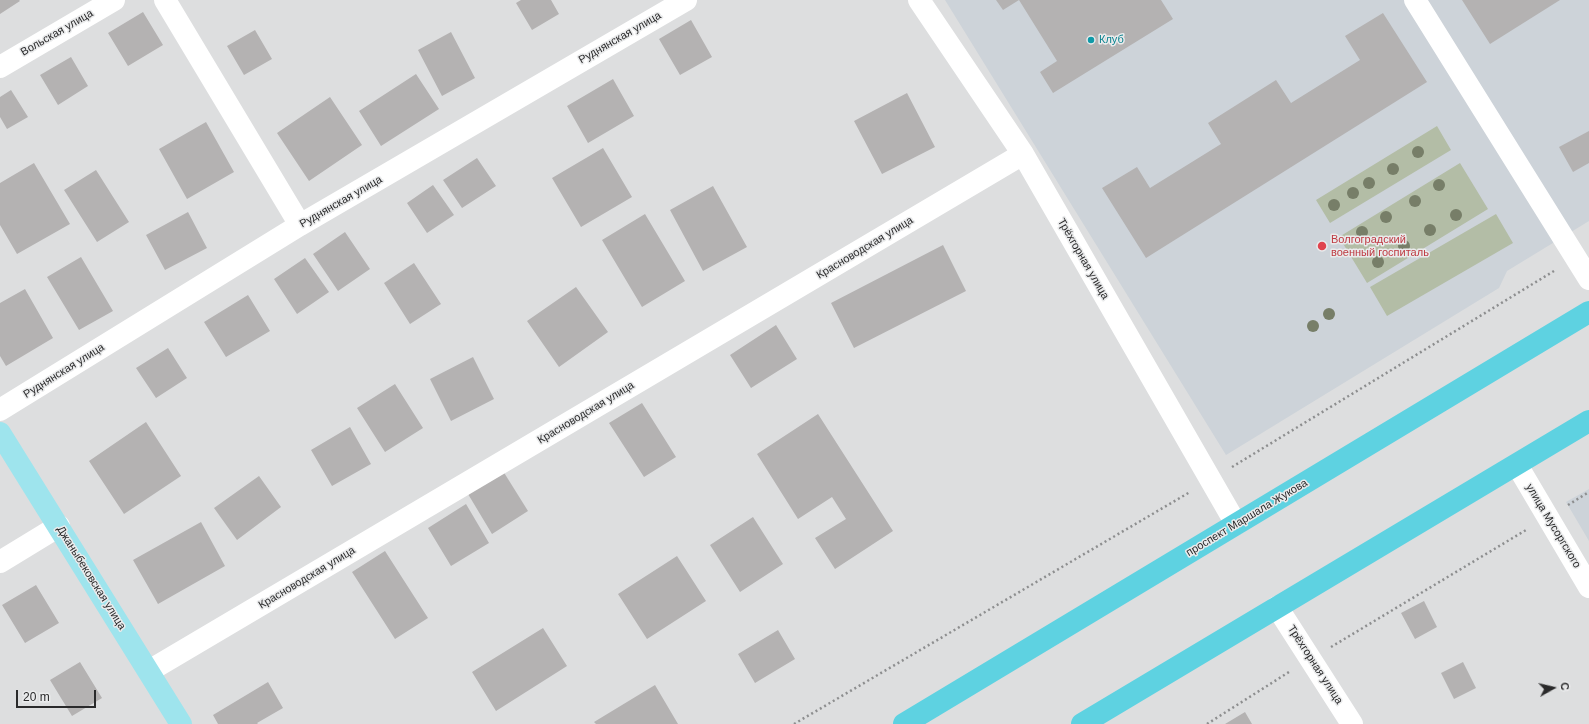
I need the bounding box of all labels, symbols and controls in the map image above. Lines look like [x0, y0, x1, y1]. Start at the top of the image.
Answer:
street label: Вольская улица [19, 7, 95, 59]
street label: Руднянская улица [576, 9, 664, 67]
place label: Клуб [1099, 33, 1124, 47]
marker: Клуб [1086, 35, 1096, 45]
street label: Руднянская улица [297, 173, 385, 231]
street label: Красноводская улица [814, 214, 916, 282]
street label: Трёхгорная улица [1054, 216, 1112, 302]
place label: Волгоградский военный госпиталь [1331, 233, 1429, 259]
marker: Волгоградский военный госпиталь [1316, 240, 1328, 252]
street label: Руднянская улица [21, 341, 107, 401]
street label: Красноводская улица [535, 379, 637, 447]
street label: проспект Маршала Жукова [1184, 476, 1310, 560]
street label: улица Мусоргского [1523, 481, 1583, 571]
street label: Джаныбековская улица [54, 524, 128, 632]
street label: Красноводская улица [256, 544, 358, 612]
street label: Трёхгорная улица [1285, 623, 1345, 707]
north arrow [1533, 668, 1573, 708]
scale bar [18, 682, 98, 708]
text: С [1558, 682, 1571, 691]
text: 20 m [23, 690, 50, 704]

